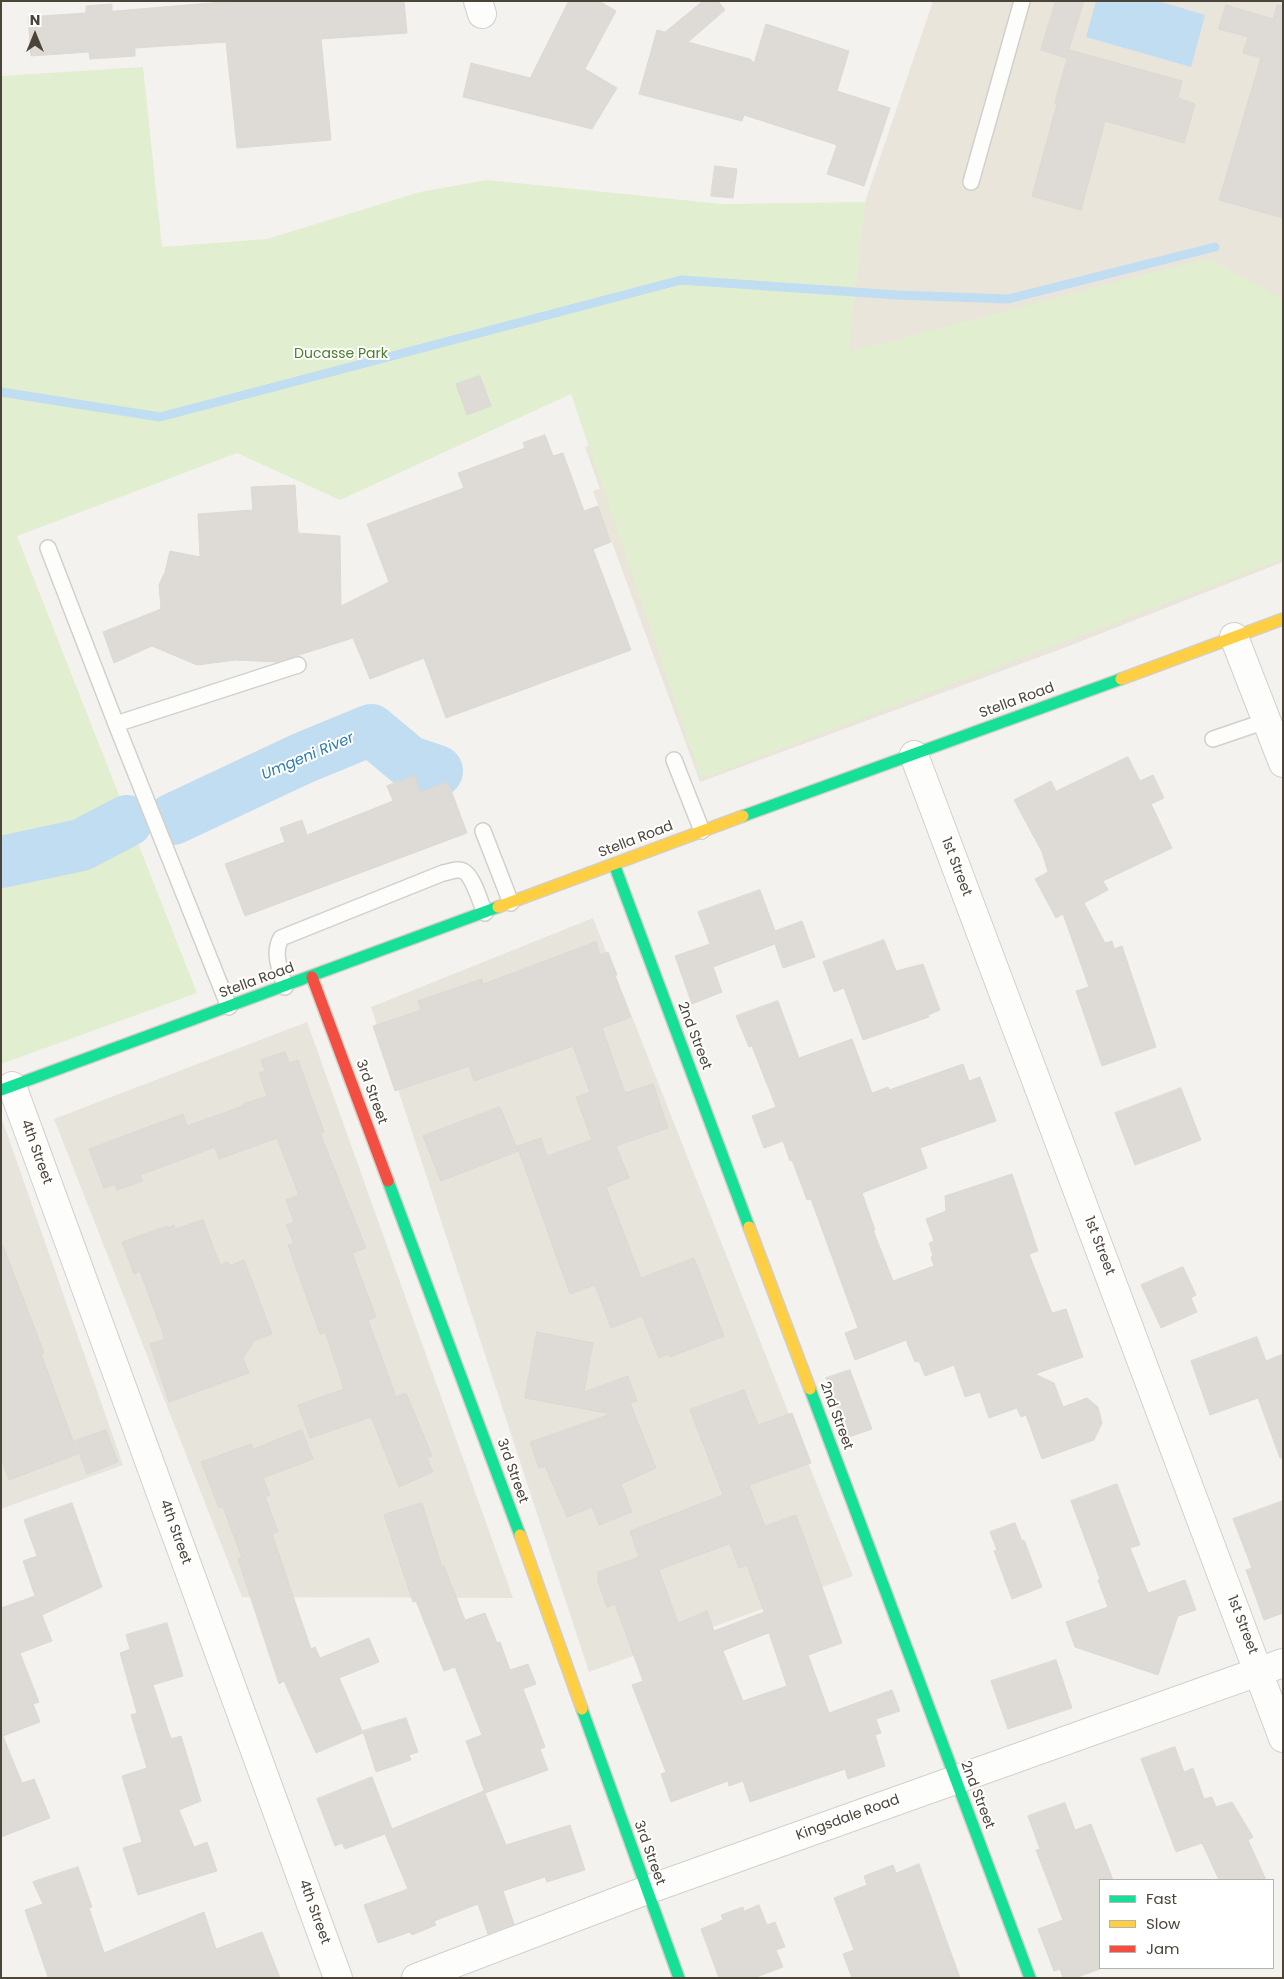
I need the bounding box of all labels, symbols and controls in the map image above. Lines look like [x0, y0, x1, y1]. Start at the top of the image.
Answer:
north arrow [10, 10, 60, 60]
text: N [30, 10, 40, 30]
park label: Ducasse Park [294, 346, 388, 362]
street label: Stella Road [977, 680, 1057, 722]
water label: Umgeni River [259, 729, 357, 785]
street label: Stella Road [596, 818, 676, 862]
street label: 1st Street [937, 835, 975, 899]
street label: Stella Road [217, 960, 297, 1002]
street label: 2nd Street [673, 1000, 715, 1072]
street label: 3rd Street [352, 1057, 390, 1127]
street label: 4th Street [17, 1117, 55, 1187]
street label: 1st Street [1080, 1214, 1118, 1278]
street label: 2nd Street [816, 1380, 856, 1452]
street label: 3rd Street [493, 1436, 531, 1506]
street label: 4th Street [156, 1497, 194, 1567]
street label: 1st Street [1223, 1593, 1261, 1657]
street label: 2nd Street [956, 1759, 998, 1831]
street label: Kingsdale Road [794, 1792, 902, 1844]
street label: 3rd Street [630, 1818, 668, 1888]
street label: 4th Street [295, 1877, 333, 1947]
legend [1099, 1879, 1274, 1969]
text: Fast [1146, 1888, 1177, 1909]
text: Slow [1146, 1913, 1180, 1934]
text: Jam [1146, 1938, 1180, 1959]

